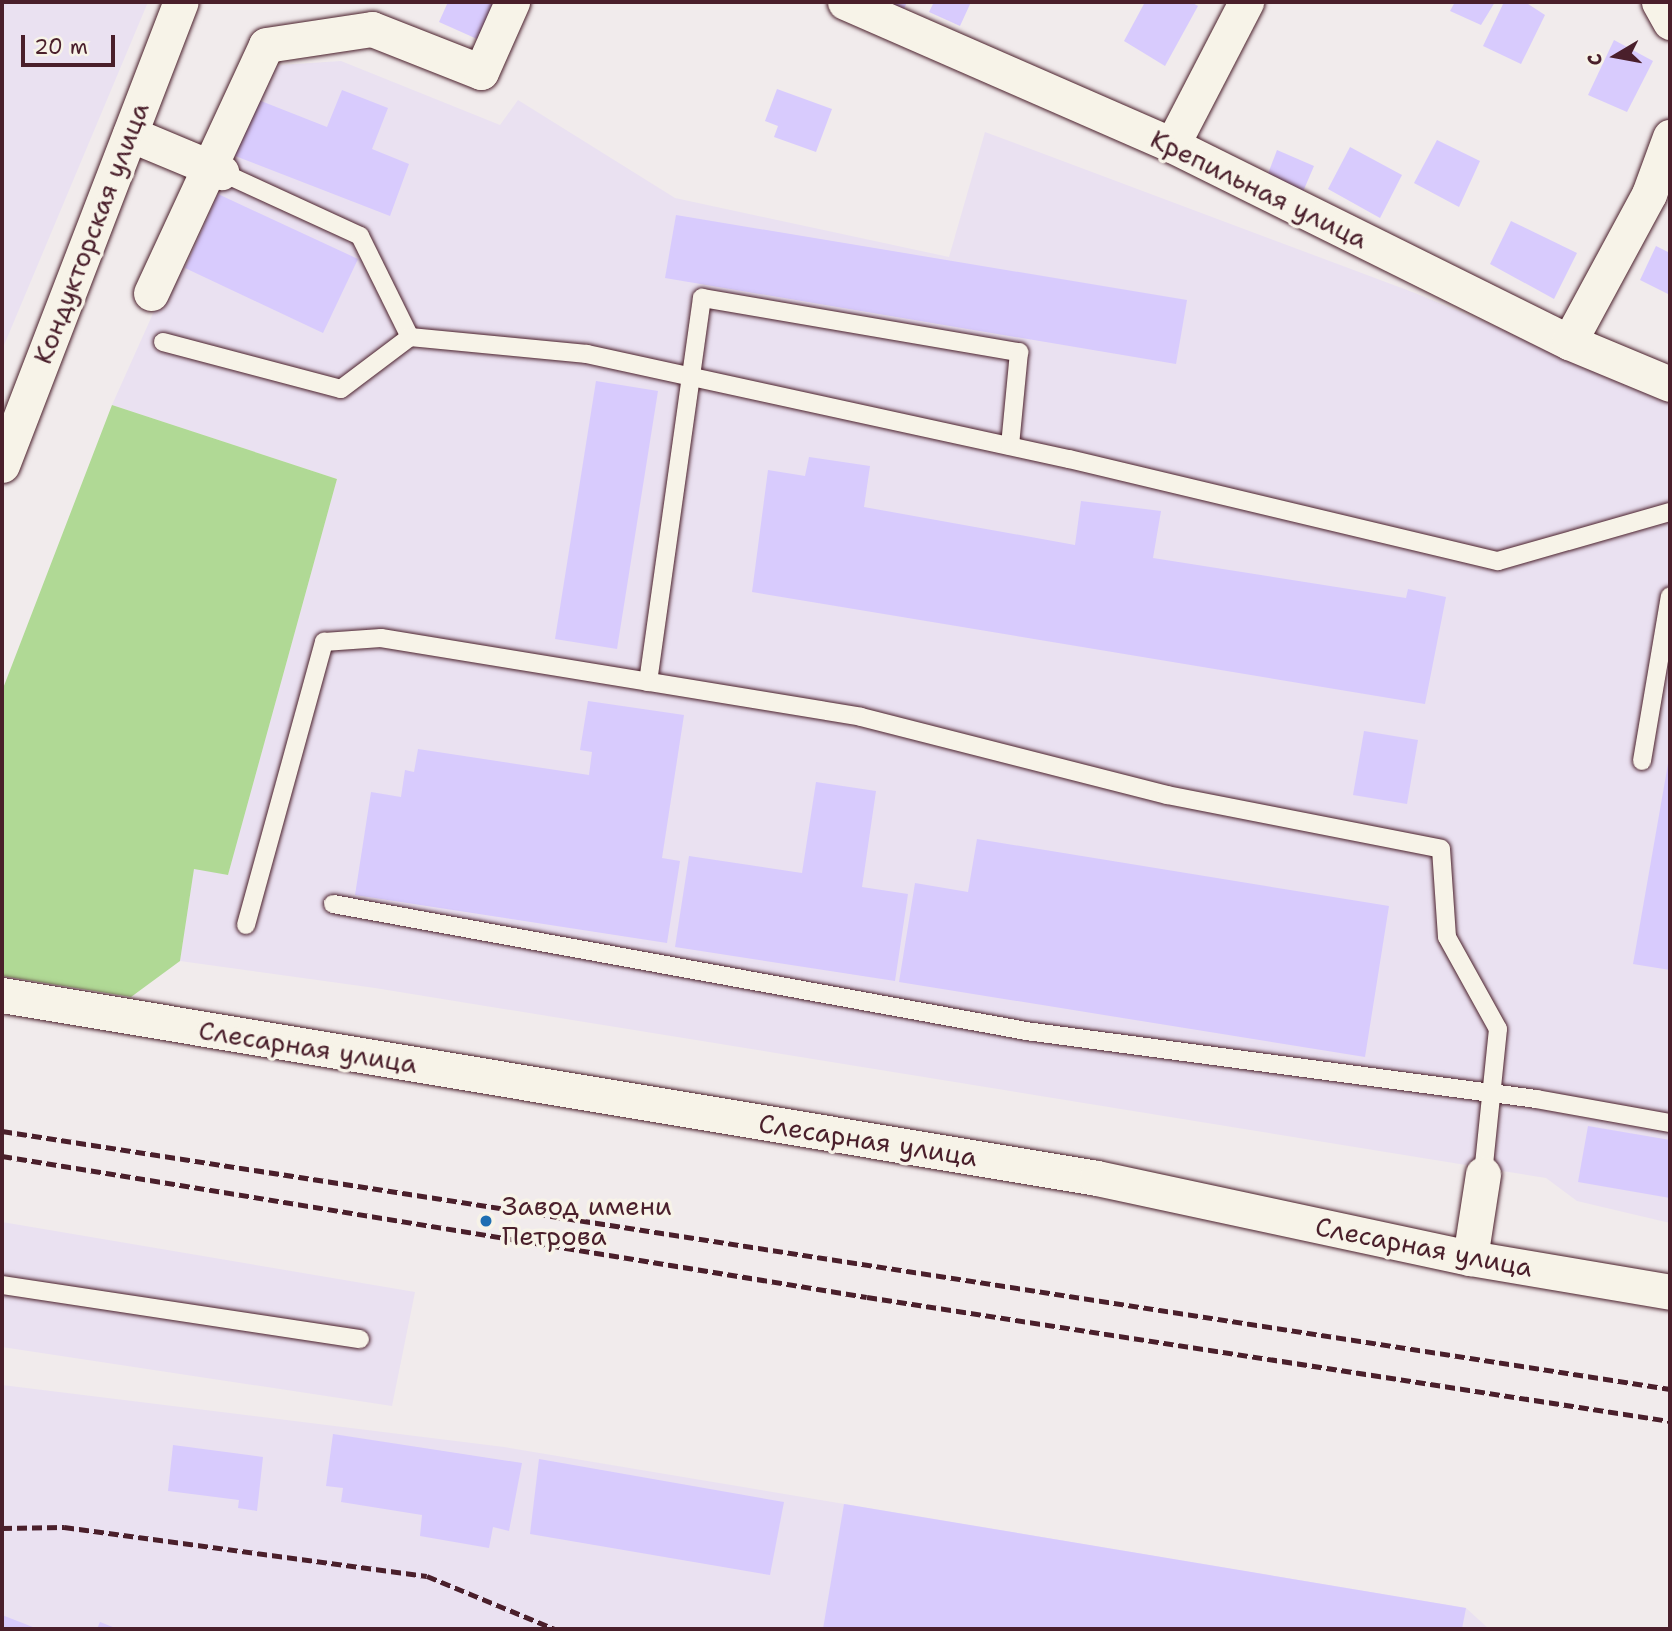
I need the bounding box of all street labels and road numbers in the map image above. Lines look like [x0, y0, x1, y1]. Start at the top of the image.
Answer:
street label: Кондукторская улица [27, 98, 155, 368]
street label: Крепильная улица [1145, 123, 1373, 255]
street label: Слесарная улица [197, 1014, 419, 1080]
street label: Слесарная улица [757, 1107, 979, 1173]
street label: Слесарная улица [1313, 1211, 1535, 1283]

